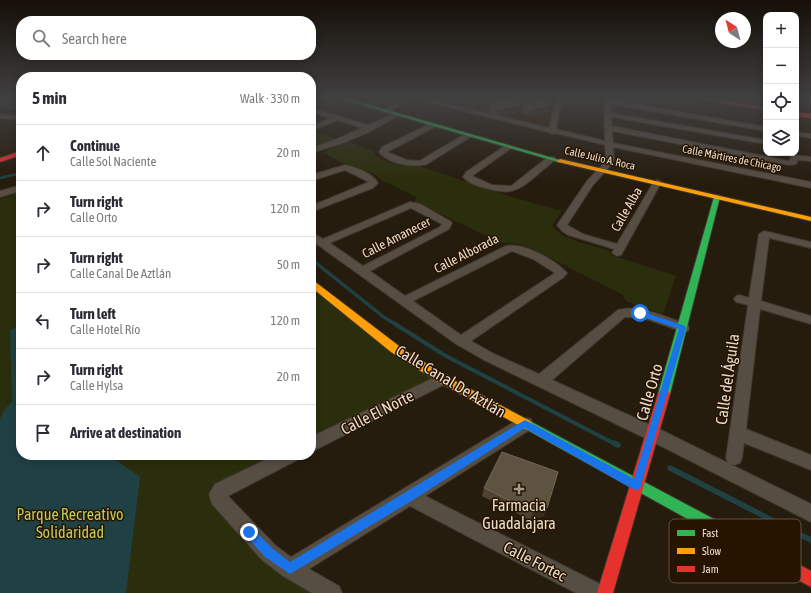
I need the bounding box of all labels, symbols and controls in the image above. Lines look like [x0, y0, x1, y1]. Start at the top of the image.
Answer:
north arrow [715, 12, 751, 48]
map controls [763, 12, 799, 156]
button: + [763, 12, 799, 48]
search box [16, 16, 316, 60]
icon: search [30, 27, 52, 49]
text: Search here [62, 30, 127, 47]
button: − [763, 48, 799, 84]
button: locate [763, 84, 799, 120]
text: 5 min [32, 88, 67, 108]
text: Walk · 330 m [240, 91, 300, 106]
button: layers [763, 120, 799, 156]
text: Continue [70, 137, 120, 154]
icon: ahead [32, 142, 54, 164]
street label: Calle Mártires de Chicago [681, 143, 783, 173]
street label: Calle Julio A. Roca [564, 144, 636, 172]
text: 20 m [277, 145, 300, 160]
text: Calle Sol Naciente [70, 154, 156, 169]
street label: Calle Alba [608, 185, 645, 234]
text: Turn right [70, 193, 123, 210]
icon: right [32, 198, 54, 220]
text: 120 m [271, 201, 300, 216]
text: Calle Orto [70, 210, 117, 225]
street label: Calle Amanecer [359, 214, 433, 261]
street label: Calle Alborada [432, 231, 501, 276]
text: Turn right [70, 249, 123, 266]
icon: right [32, 254, 54, 276]
text: 50 m [277, 257, 300, 272]
text: Calle Canal De Aztlán [70, 266, 171, 281]
route start [631, 304, 649, 322]
text: Turn left [70, 305, 116, 322]
icon: left [32, 310, 54, 332]
text: 120 m [271, 313, 300, 328]
text: Calle Hotel Río [70, 322, 140, 337]
street label: Calle del Águila [712, 332, 743, 426]
street label: Calle Canal De Aztlán [393, 341, 509, 421]
text: Turn right [70, 361, 123, 378]
street label: Calle Orto [632, 361, 666, 423]
icon: right [32, 366, 54, 388]
text: 20 m [277, 369, 300, 384]
text: Calle Hylsa [70, 378, 123, 393]
street label: Calle El Norte [338, 386, 416, 438]
icon: arrive [32, 422, 54, 444]
text: Arrive at destination [70, 424, 181, 441]
marker: Farmacia Guadalajara [514, 484, 524, 494]
place label: Farmacia Guadalajara [482, 496, 556, 533]
park label: Parque Recreativo Solidaridad [16, 505, 124, 541]
legend [669, 519, 801, 583]
route end [240, 523, 258, 541]
text: Fast [702, 527, 718, 539]
street label: Calle Fortec [501, 538, 570, 585]
text: Slow [702, 545, 721, 557]
text: Jam [702, 563, 719, 575]

